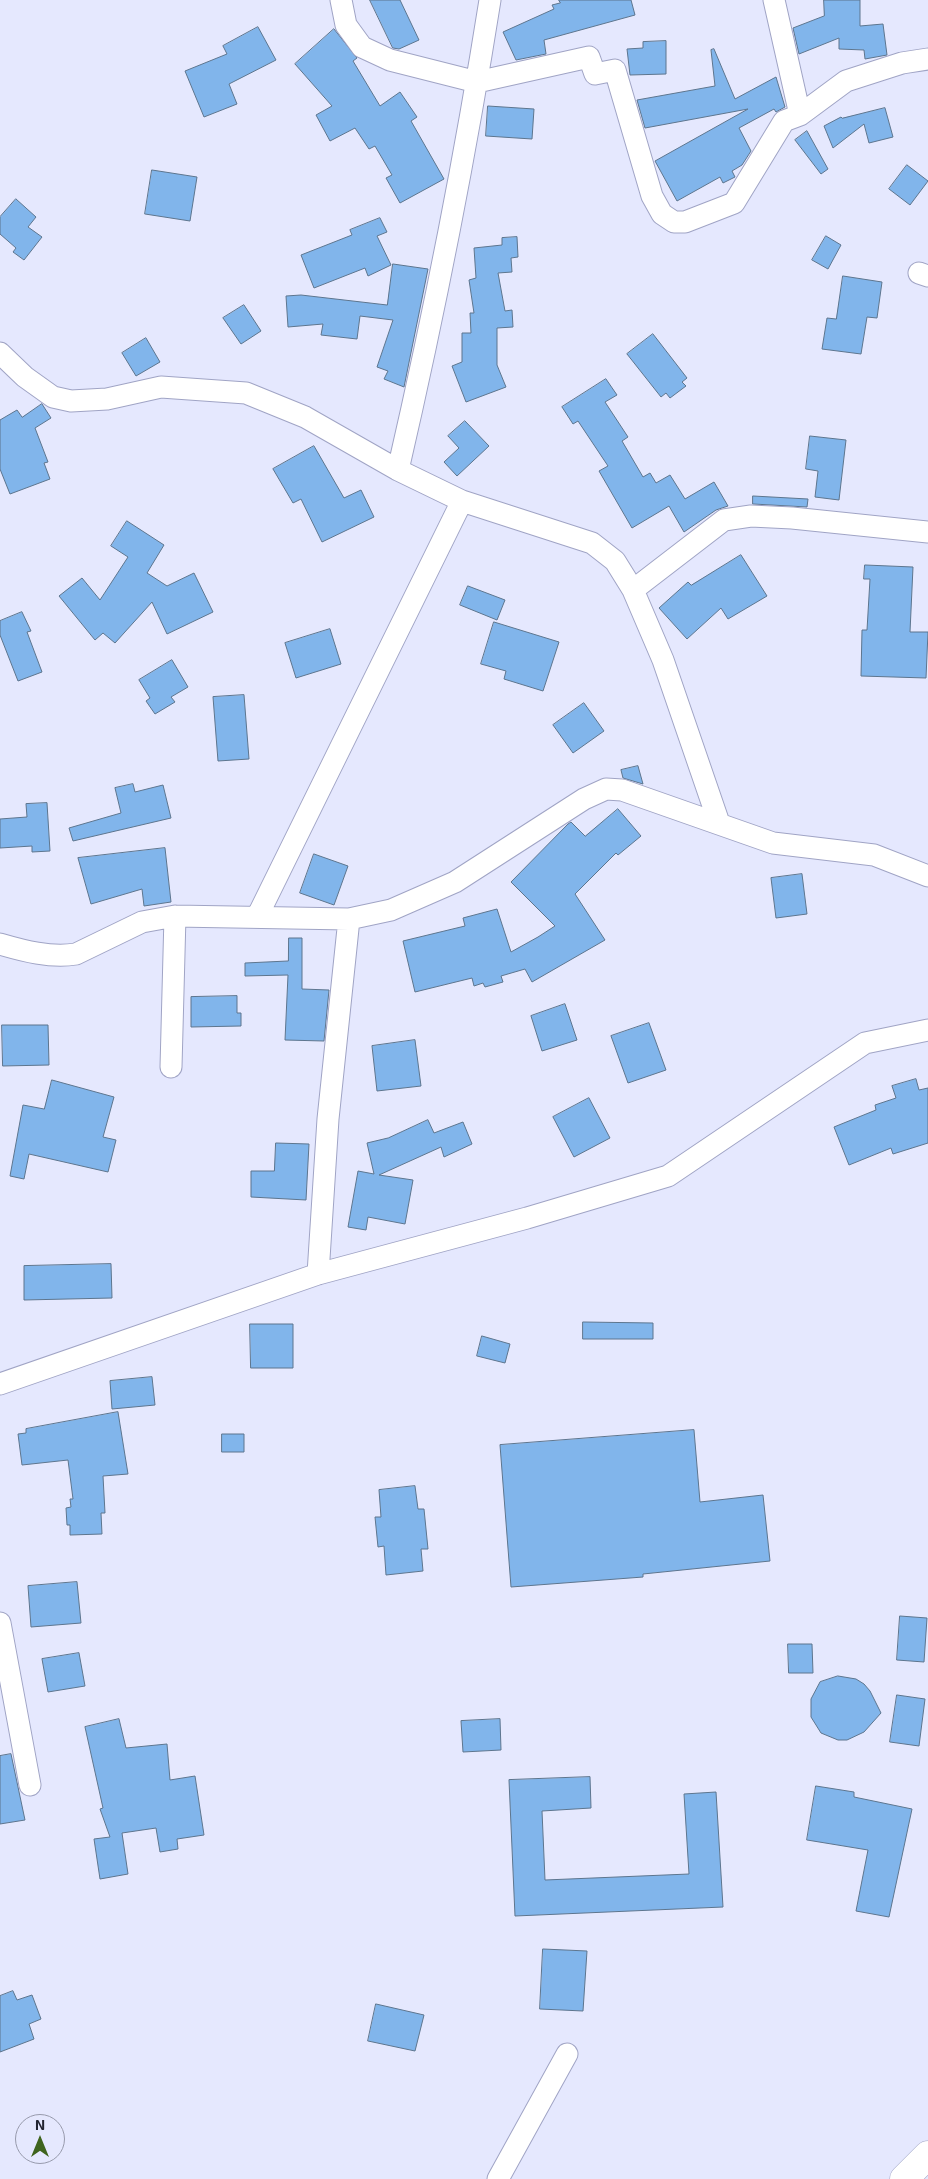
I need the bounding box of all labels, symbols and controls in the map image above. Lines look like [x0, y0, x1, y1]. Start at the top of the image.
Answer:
north arrow [15, 2114, 65, 2164]
text: N [35, 2116, 45, 2133]

